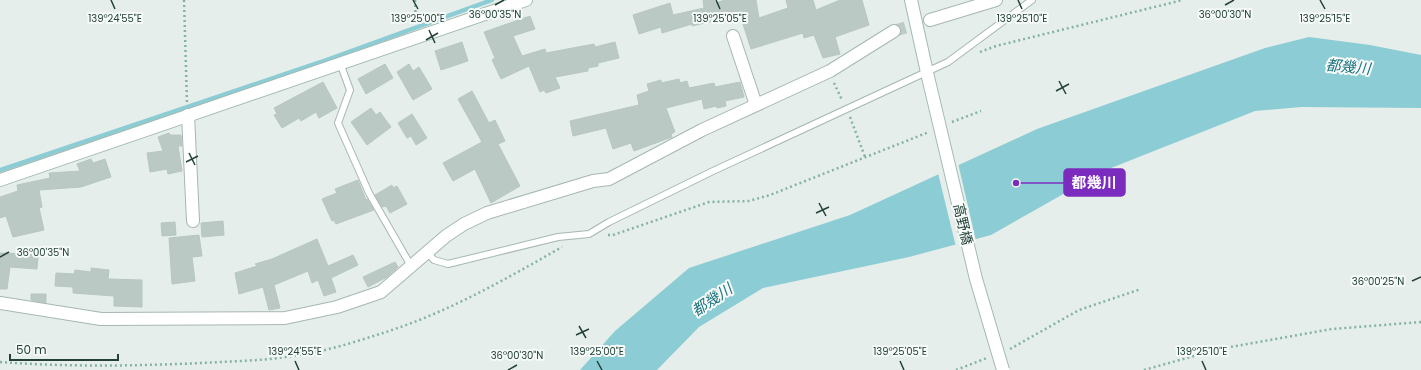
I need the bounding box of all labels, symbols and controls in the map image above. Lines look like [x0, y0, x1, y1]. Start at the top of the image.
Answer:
text: 36°00'35"N [469, 7, 521, 22]
text: 36°00'30"N [1199, 7, 1251, 22]
text: 139°24'55"E [88, 11, 142, 26]
text: 139°25'00"E [391, 11, 445, 26]
text: 139°25'05"E [693, 11, 747, 26]
text: 139°25'10"E [997, 11, 1047, 26]
text: 139°25'15"E [1300, 11, 1350, 26]
water label: 都幾川 [1325, 54, 1373, 79]
callout: 都幾川 [1064, 169, 1125, 196]
text: 都幾川 [1071, 172, 1117, 193]
street label: 高野橋 [949, 201, 977, 247]
text: 36°00'35"N [17, 245, 69, 260]
text: 36°00'25"N [1352, 274, 1404, 289]
water label: 都幾川 [687, 277, 738, 321]
scale bar [10, 336, 118, 362]
text: 50 m [16, 341, 47, 358]
text: 139°24'55"E [268, 344, 322, 359]
text: 139°25'00"E [570, 344, 624, 359]
text: 139°25'05"E [873, 344, 927, 359]
text: 139°25'10"E [1177, 344, 1227, 359]
text: 36°00'30"N [491, 348, 543, 363]

